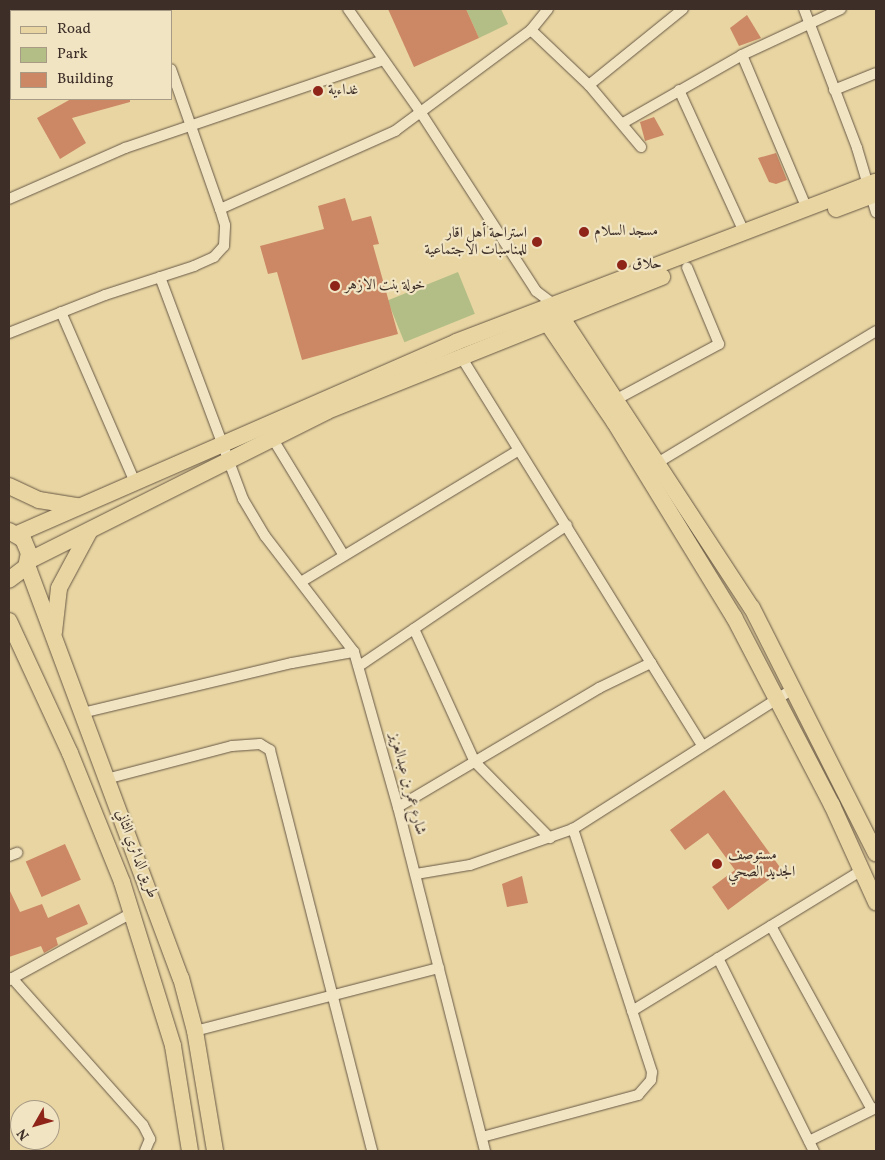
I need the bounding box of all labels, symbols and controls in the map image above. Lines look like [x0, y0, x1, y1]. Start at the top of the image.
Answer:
legend [10, 10, 172, 100]
text: Road [57, 19, 91, 40]
text: Park [57, 44, 88, 65]
text: Building [57, 69, 113, 90]
place label: غداءية [328, 82, 358, 100]
marker: غداءية [312, 85, 324, 97]
place label: مسجد السلام [594, 223, 658, 241]
place label: استراحة أهل اقار للمناسبات الاجتماعية [425, 224, 527, 259]
marker: مسجد السلام [578, 226, 590, 238]
marker: استراحة أهل اقار للمناسبات الاجتماعية [531, 236, 543, 248]
place label: حلاق [632, 256, 662, 274]
marker: حلاق [616, 259, 628, 271]
place label: خولة بنت الازهر [345, 277, 425, 295]
marker: خولة بنت الازهر [329, 280, 341, 292]
street label: شارع عمر بن عبدالعزيز [385, 731, 429, 837]
street label: طريق الدائري الثاني [111, 807, 161, 901]
place label: مستوصف الجديد الصحي [728, 846, 795, 881]
marker: مستوصف الجديد الصحي [710, 857, 724, 871]
north arrow [10, 1100, 60, 1150]
text: N [13, 1124, 34, 1144]

